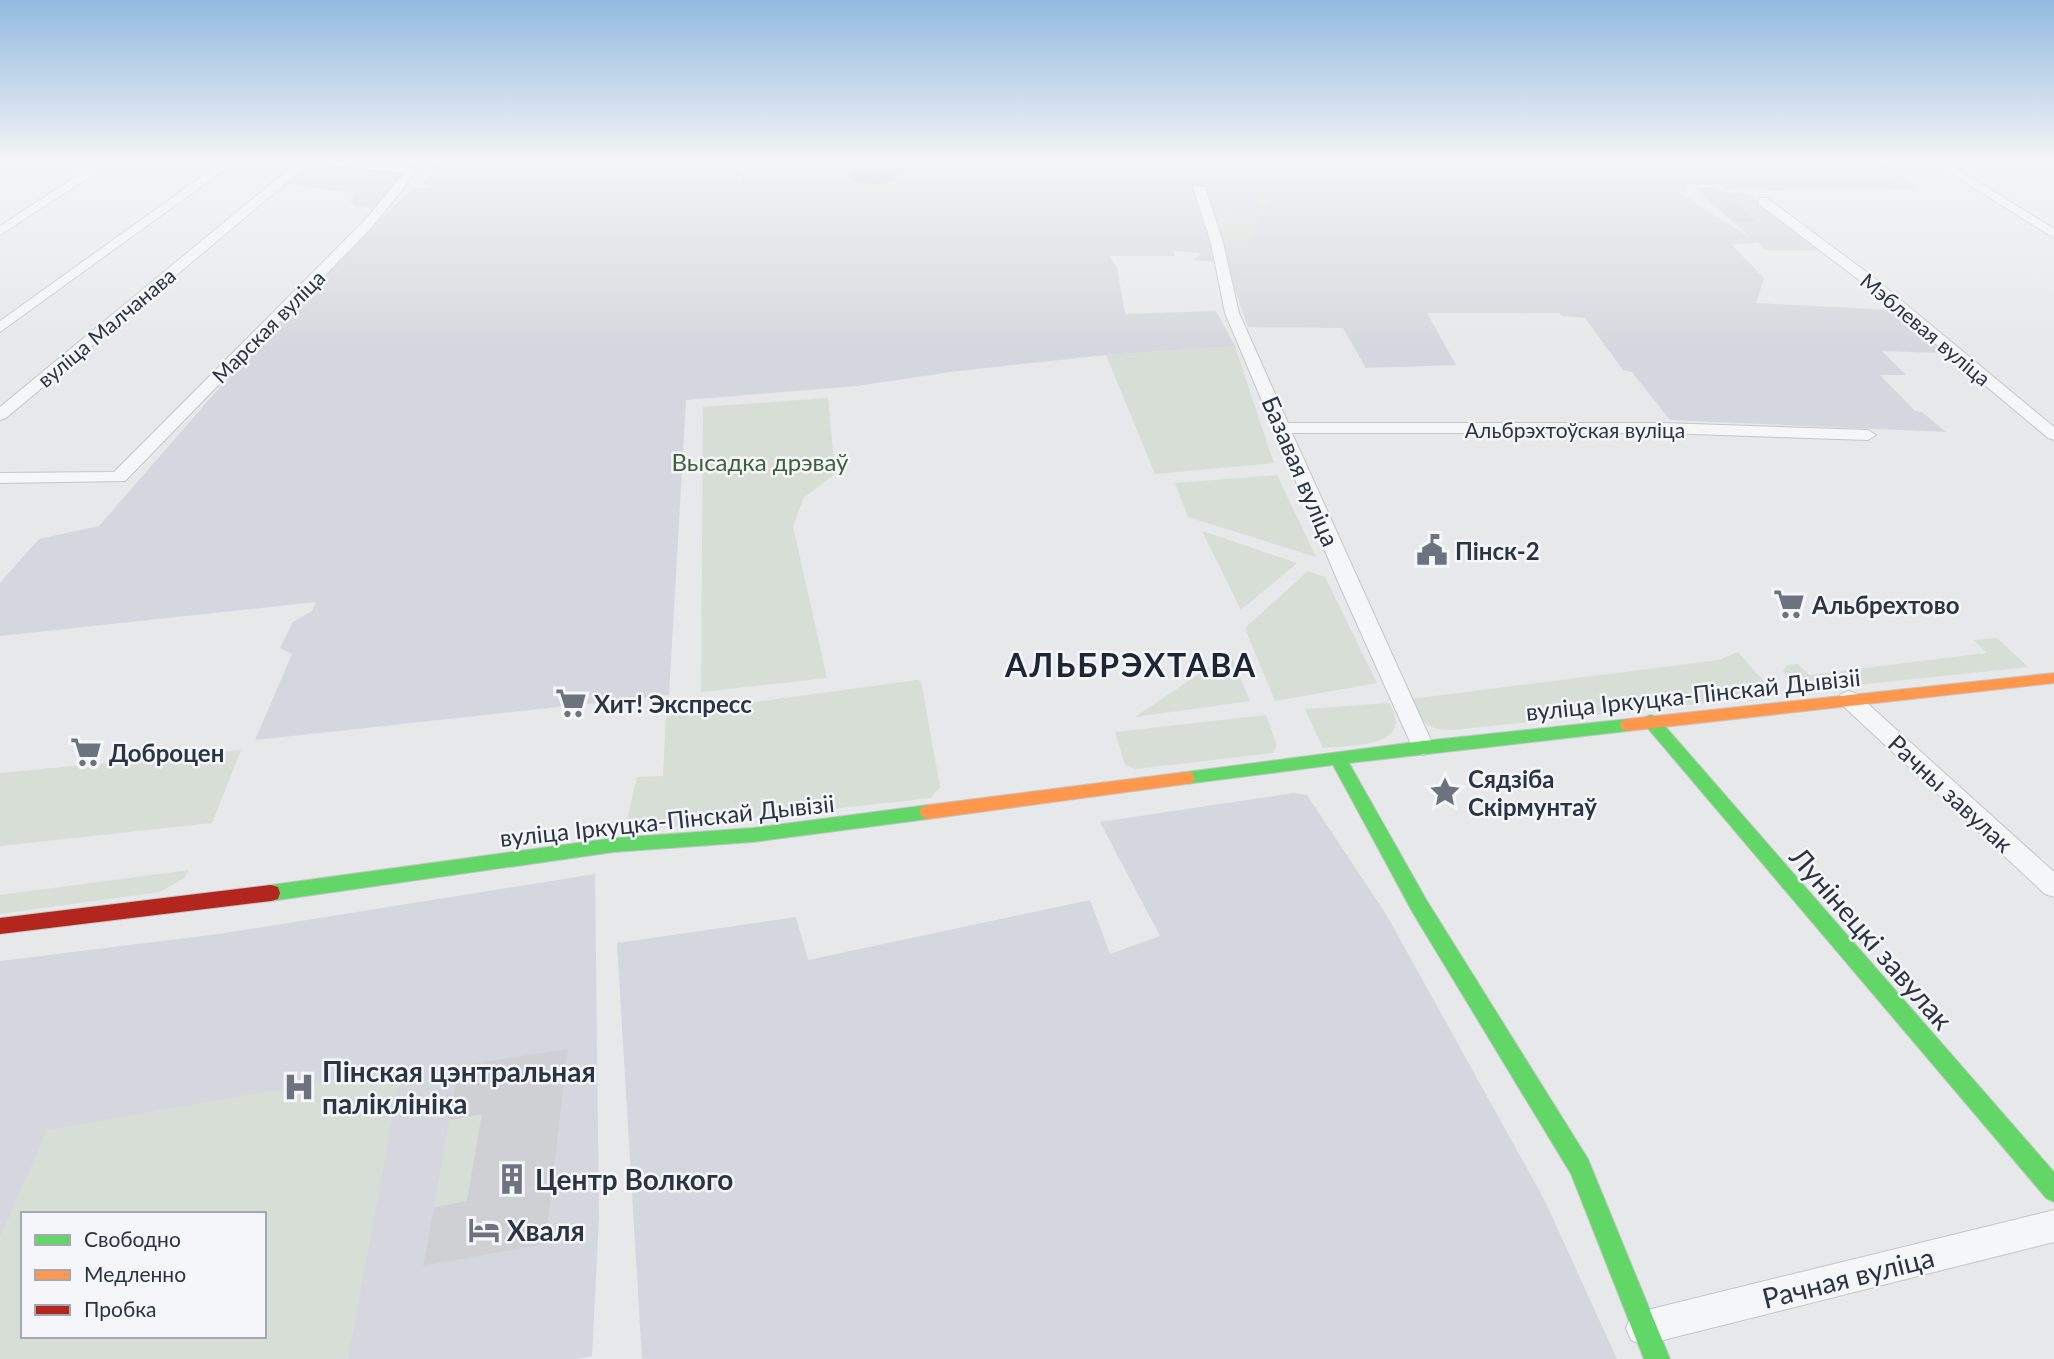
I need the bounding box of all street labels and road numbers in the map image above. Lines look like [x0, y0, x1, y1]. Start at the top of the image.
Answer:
street label: вуліца Малчанава [32, 262, 180, 392]
street label: Марская вуліца [207, 265, 329, 387]
street label: Мэблевая вуліца [1856, 267, 1996, 391]
street label: Базавая вуліца [1256, 392, 1346, 550]
street label: Альбрэхтоўская вуліца [1465, 417, 1685, 442]
street label: вуліца Іркуцка-Пінскай Дывізіі [1524, 662, 1862, 726]
street label: Рачны завулак [1883, 728, 2020, 858]
street label: вуліца Іркуцка-Пінскай Дывізіі [498, 788, 836, 852]
street label: Лунінецкі завулак [1783, 839, 1961, 1037]
street label: Рачная вуліца [1759, 1239, 1937, 1315]

